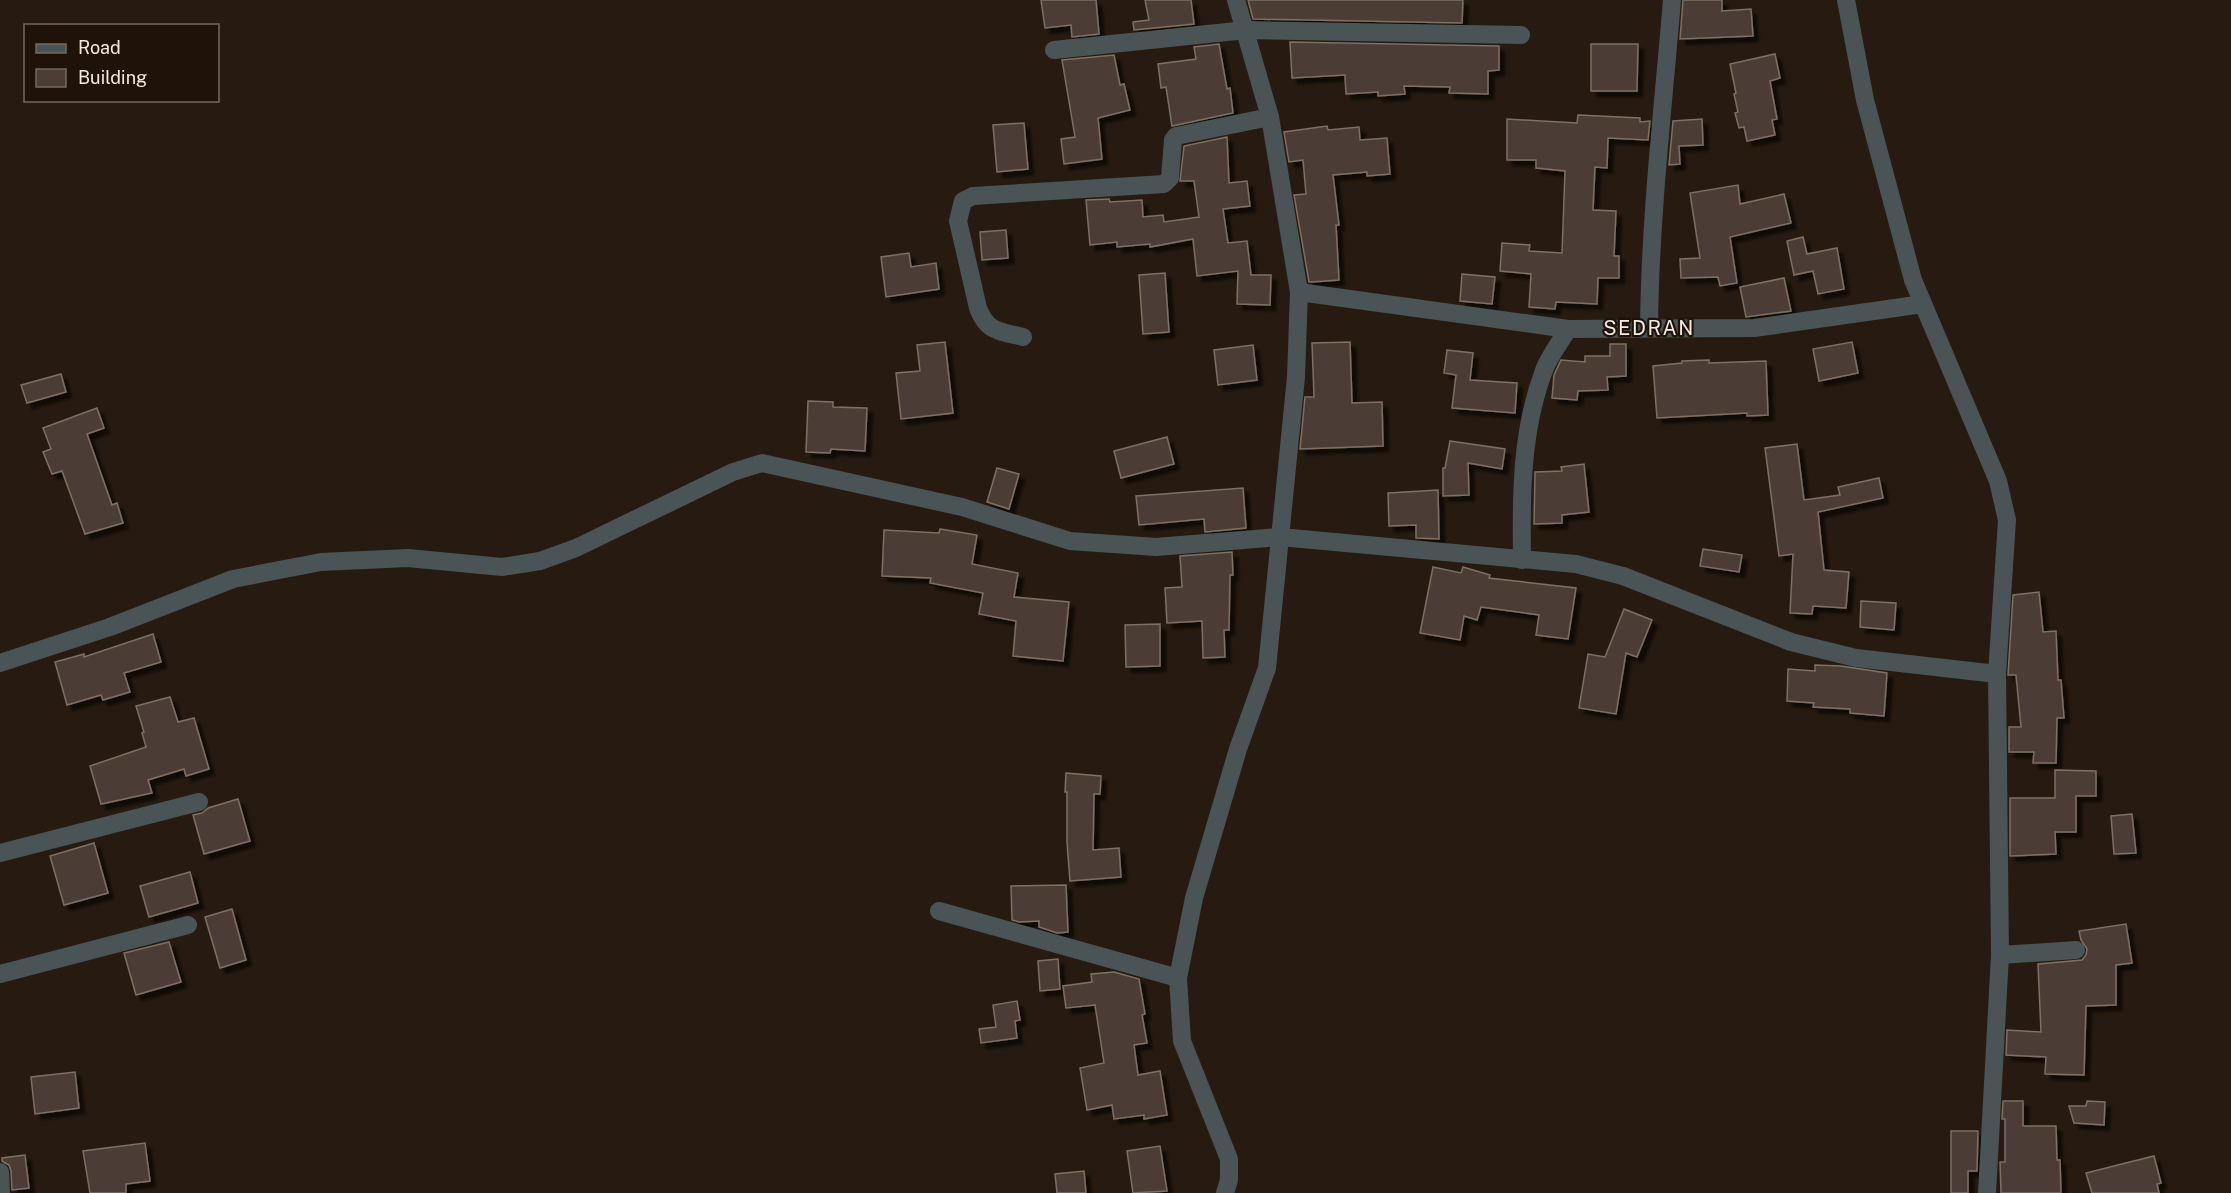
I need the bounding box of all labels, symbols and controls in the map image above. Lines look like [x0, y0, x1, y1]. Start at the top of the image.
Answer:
legend [24, 24, 219, 102]
text: Road [78, 37, 121, 58]
text: Building [78, 67, 147, 88]
district label: SEDRAN [1603, 316, 1695, 340]

